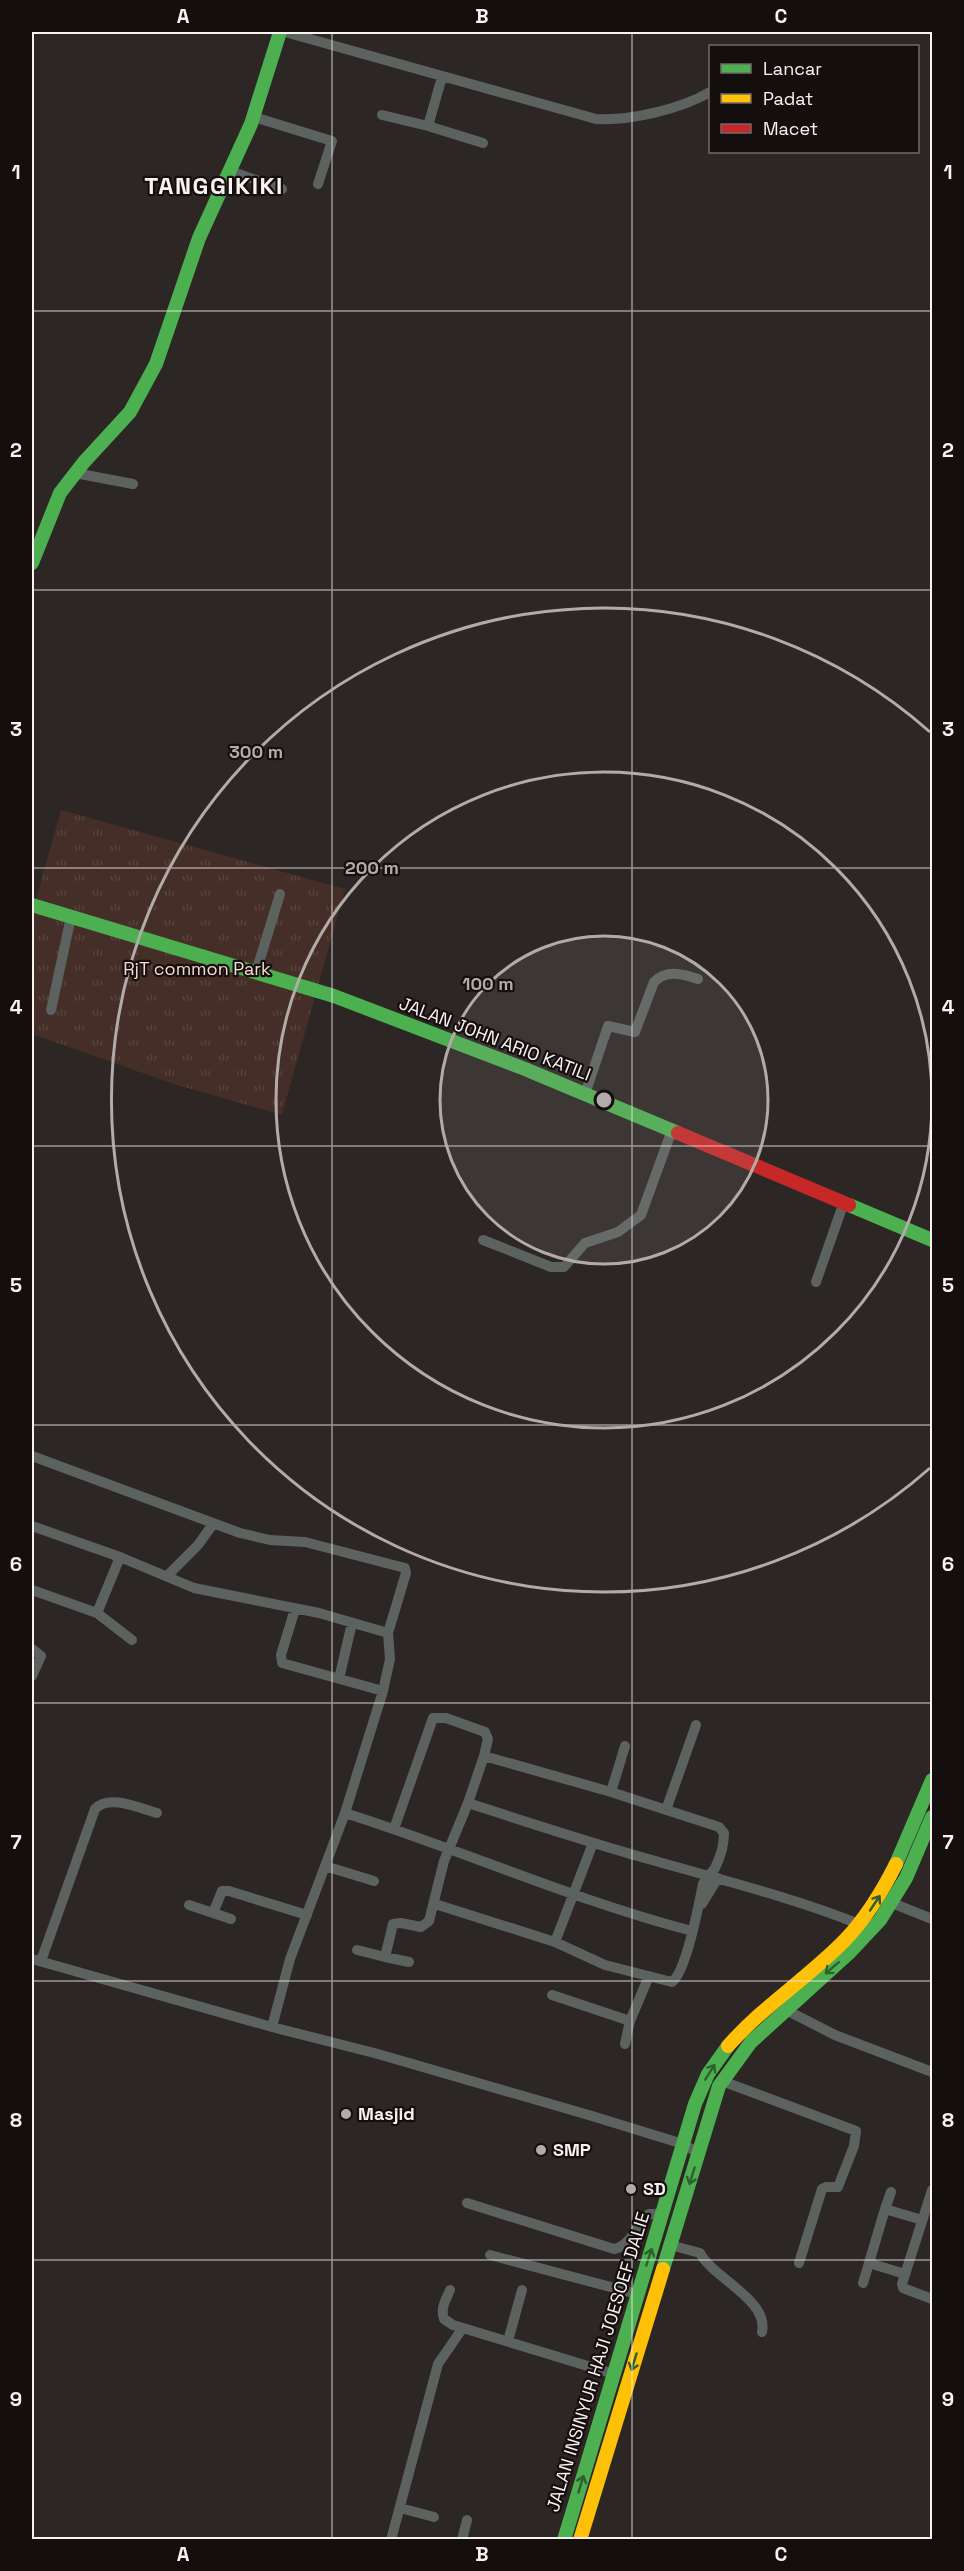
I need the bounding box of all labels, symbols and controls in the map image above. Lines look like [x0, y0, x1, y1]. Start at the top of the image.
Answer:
text: A [177, 3, 190, 29]
text: B [475, 3, 489, 29]
text: C [775, 3, 788, 29]
legend [709, 45, 919, 153]
text: Lancar [763, 57, 822, 80]
text: Padat [763, 87, 813, 110]
text: Macet [763, 117, 818, 140]
text: 1 [11, 159, 21, 185]
text: 1 [943, 159, 953, 185]
district label: TANGGIKIKI [144, 170, 284, 201]
text: 2 [10, 437, 22, 463]
text: 2 [942, 437, 954, 463]
text: 3 [10, 716, 22, 742]
text: 3 [942, 716, 954, 742]
text: 300 m [229, 740, 283, 763]
text: 200 m [345, 856, 399, 879]
park label: RjT common Park [123, 957, 271, 980]
text: 100 m [462, 972, 514, 995]
street label: JALAN JOHN ARIO KATILI [396, 991, 594, 1086]
text: 4 [10, 994, 23, 1020]
text: 4 [942, 994, 955, 1020]
centre of rings [594, 1090, 614, 1110]
text: 5 [10, 1272, 22, 1298]
text: 5 [942, 1272, 954, 1298]
text: 6 [10, 1551, 22, 1577]
text: 6 [942, 1551, 954, 1577]
text: 7 [10, 1829, 22, 1855]
text: 7 [942, 1829, 954, 1855]
one-way arrow [869, 1895, 881, 1912]
one-way arrow [824, 1961, 839, 1975]
one-way arrow [705, 2064, 717, 2081]
place label: Masjid [358, 2102, 415, 2125]
text: 8 [10, 2107, 22, 2133]
marker: Masjid [339, 2107, 353, 2121]
text: 8 [942, 2107, 954, 2133]
place label: SMP [553, 2138, 591, 2161]
marker: SMP [534, 2143, 548, 2157]
one-way arrow [685, 2166, 696, 2185]
place label: SD [643, 2177, 666, 2200]
marker: SD [624, 2182, 638, 2196]
street label: JALAN INSINYUR HAJI JOESOEF DALIE [541, 2209, 654, 2515]
one-way arrow [644, 2248, 655, 2267]
one-way arrow [628, 2352, 639, 2371]
text: 9 [10, 2386, 22, 2412]
text: 9 [942, 2386, 954, 2412]
one-way arrow [576, 2475, 587, 2494]
text: A [177, 2541, 190, 2567]
text: B [475, 2541, 489, 2567]
text: C [775, 2541, 788, 2567]

